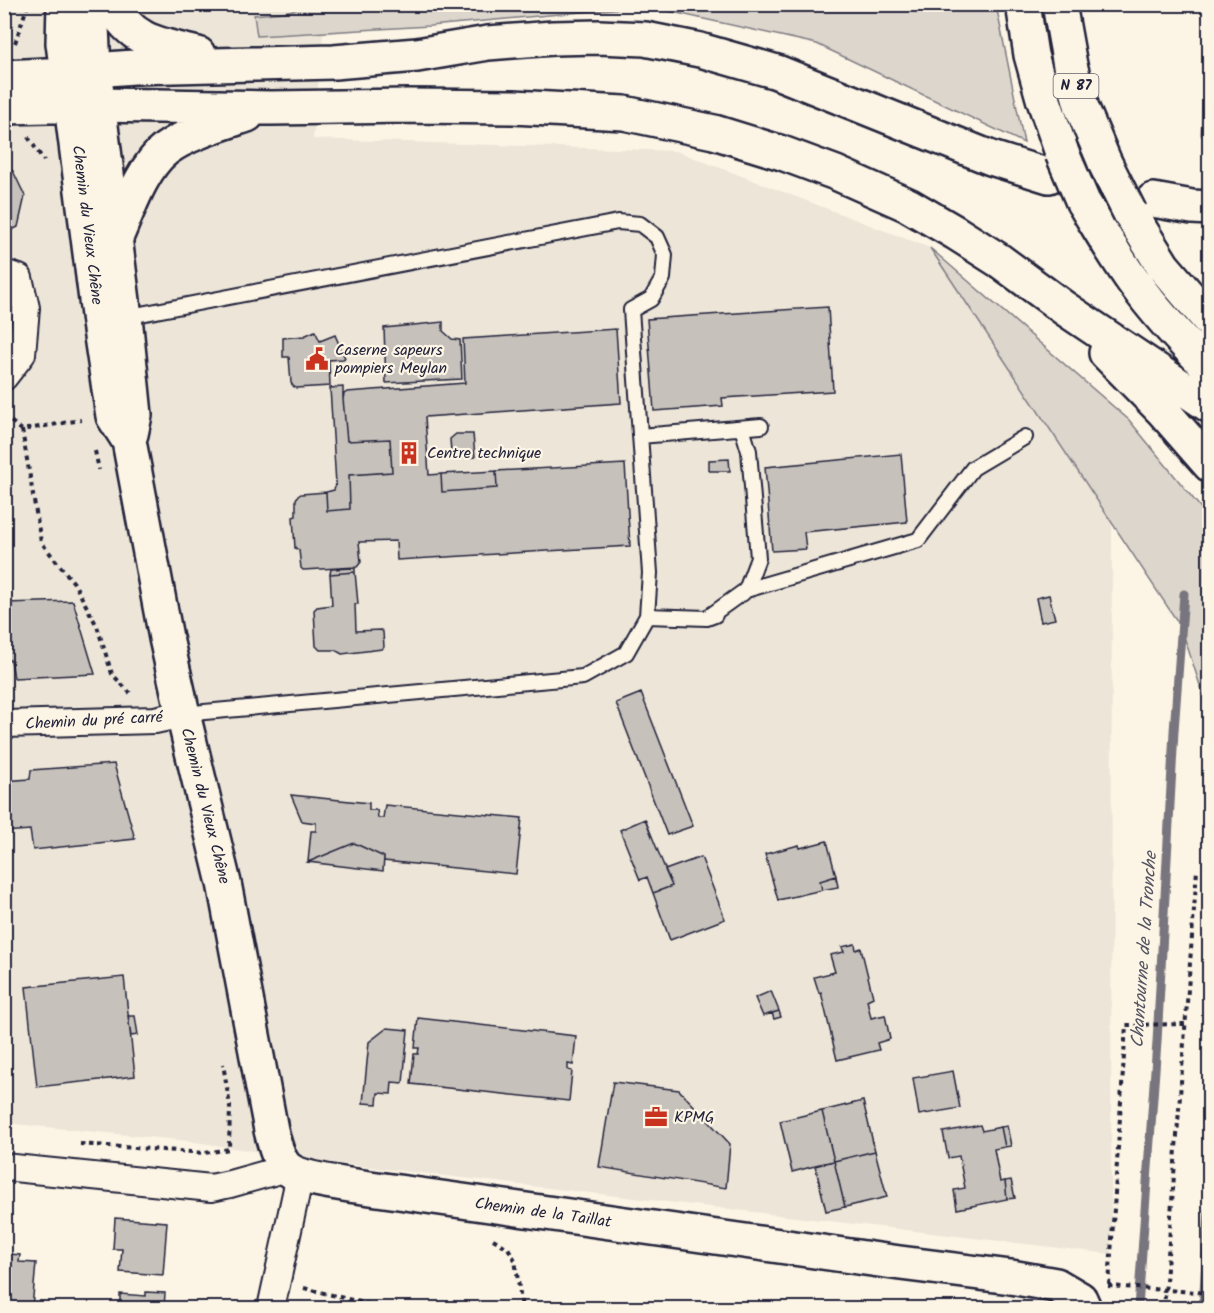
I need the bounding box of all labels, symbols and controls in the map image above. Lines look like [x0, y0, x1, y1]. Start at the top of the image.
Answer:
road number: N 87 [1054, 74, 1098, 98]
street label: Chemin du Vieux Chêne [65, 144, 109, 306]
place label: Caserne sapeurs pompiers Meylan [334, 338, 447, 381]
public building icon: Caserne sapeurs pompiers Meylan [304, 346, 330, 372]
building icon: Centre technique [396, 440, 422, 466]
place label: Centre technique [427, 441, 541, 466]
street label: Chemin du pré carré [25, 705, 164, 737]
street label: Chemin du Vieux Chêne [173, 725, 237, 887]
water label: Chantourne de la Tronche [1124, 849, 1166, 1049]
office icon: KPMG [643, 1104, 669, 1130]
place label: KPMG [674, 1105, 715, 1130]
street label: Chemin de la Taillat [473, 1191, 614, 1235]

